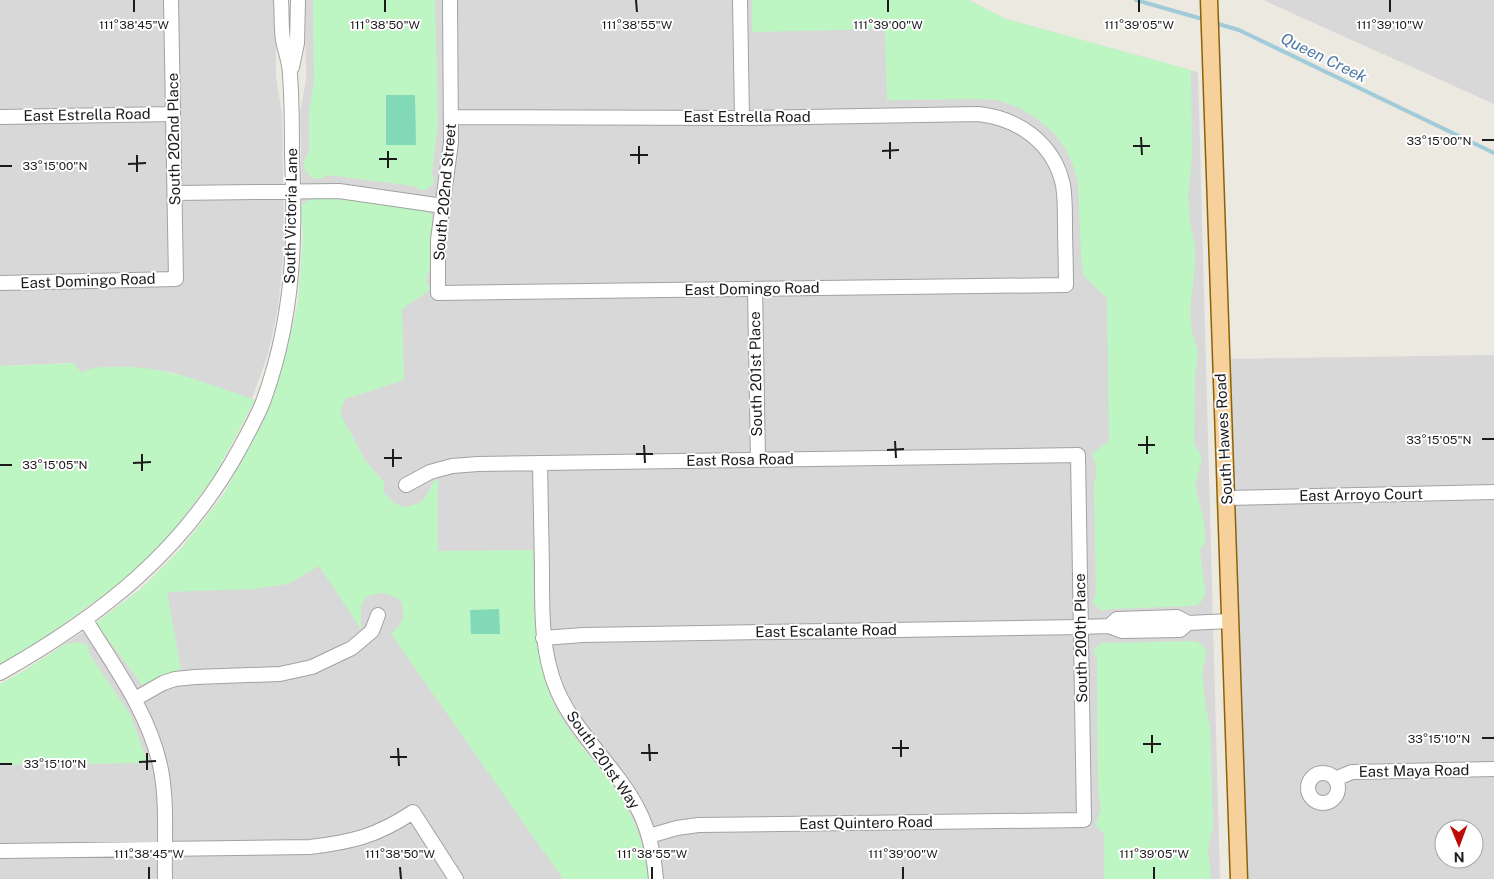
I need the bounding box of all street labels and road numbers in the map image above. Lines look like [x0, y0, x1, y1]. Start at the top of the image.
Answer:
street label: South 202nd Place [164, 73, 183, 205]
street label: East Estrella Road [23, 105, 151, 124]
street label: East Estrella Road [683, 108, 811, 125]
street label: South 202nd Street [430, 123, 459, 261]
street label: South Victoria Lane [281, 148, 300, 284]
street label: East Domingo Road [20, 270, 156, 291]
street label: East Domingo Road [684, 279, 820, 298]
street label: South 201st Place [746, 311, 765, 437]
street label: South Hawes Road [1212, 373, 1235, 505]
street label: East Rosa Road [686, 450, 794, 469]
street label: East Arroyo Court [1299, 485, 1423, 504]
street label: South 200th Place [1071, 573, 1090, 703]
street label: East Escalante Road [755, 621, 897, 640]
street label: South 201st Way [563, 707, 644, 812]
street label: East Maya Road [1358, 761, 1470, 780]
street label: East Quintero Road [799, 813, 933, 832]

